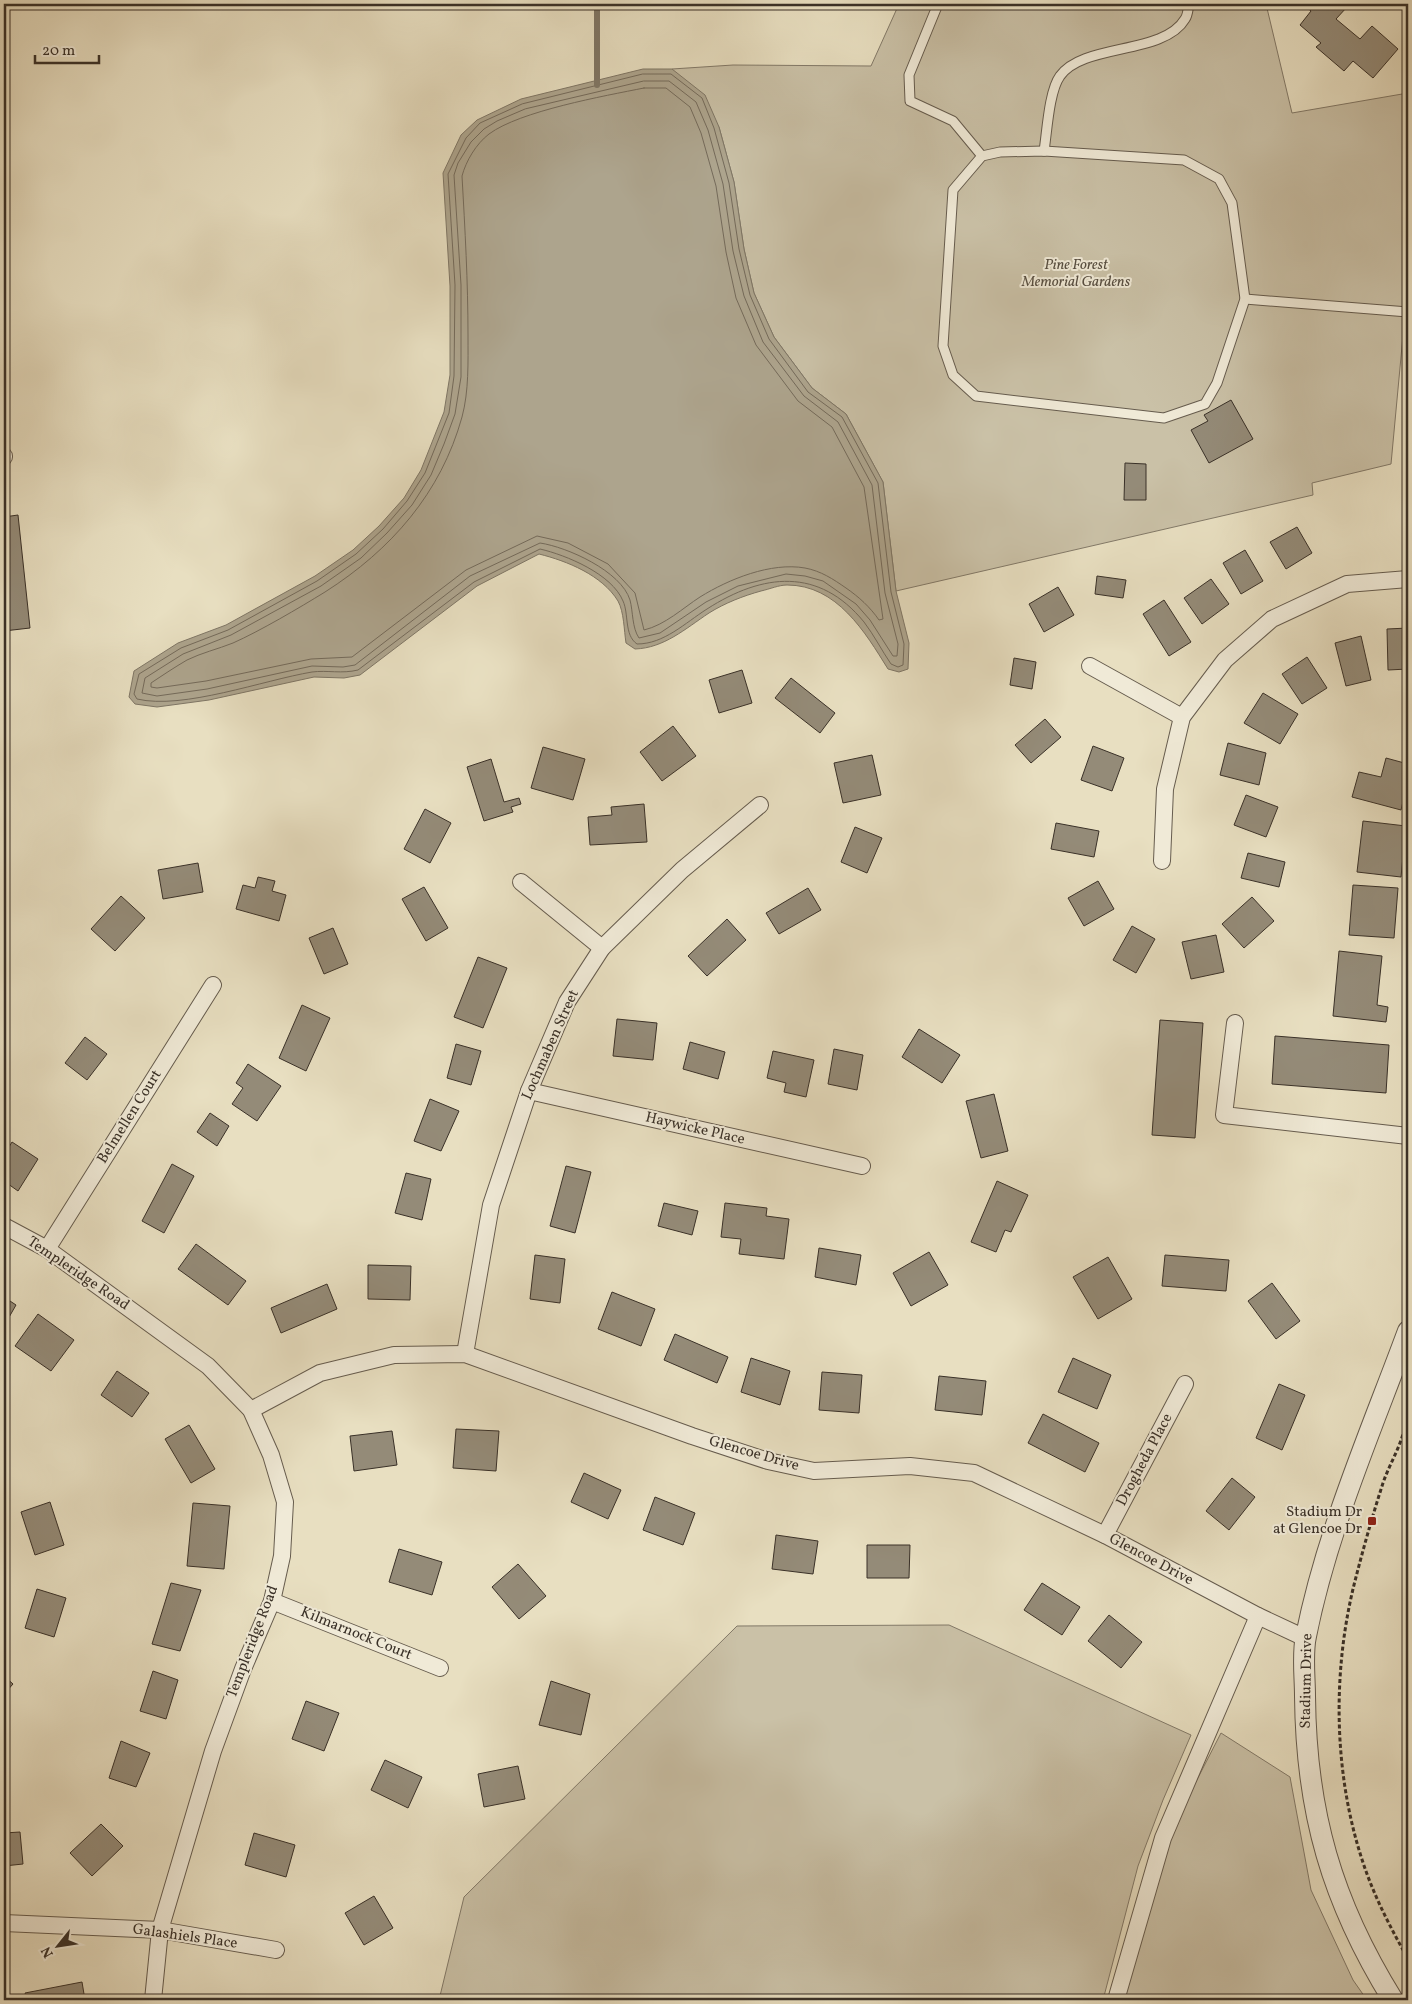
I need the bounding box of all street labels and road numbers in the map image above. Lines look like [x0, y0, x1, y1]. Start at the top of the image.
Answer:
street label: Lochmaben Street [517, 986, 585, 1104]
street label: Belmellen Court [93, 1066, 167, 1168]
street label: Haywicke Place [643, 1107, 747, 1151]
street label: Templeridge Road [23, 1232, 133, 1316]
street label: Drogheda Place [1112, 1410, 1178, 1510]
street label: Glencoe Drive [706, 1431, 802, 1477]
street label: Glencoe Drive [1105, 1529, 1197, 1591]
street label: Templeridge Road [222, 1583, 284, 1701]
street label: Kilmarnock Court [297, 1602, 415, 1666]
street label: Stadium Drive [1296, 1633, 1318, 1729]
street label: Galashiels Place [131, 1919, 239, 1955]

